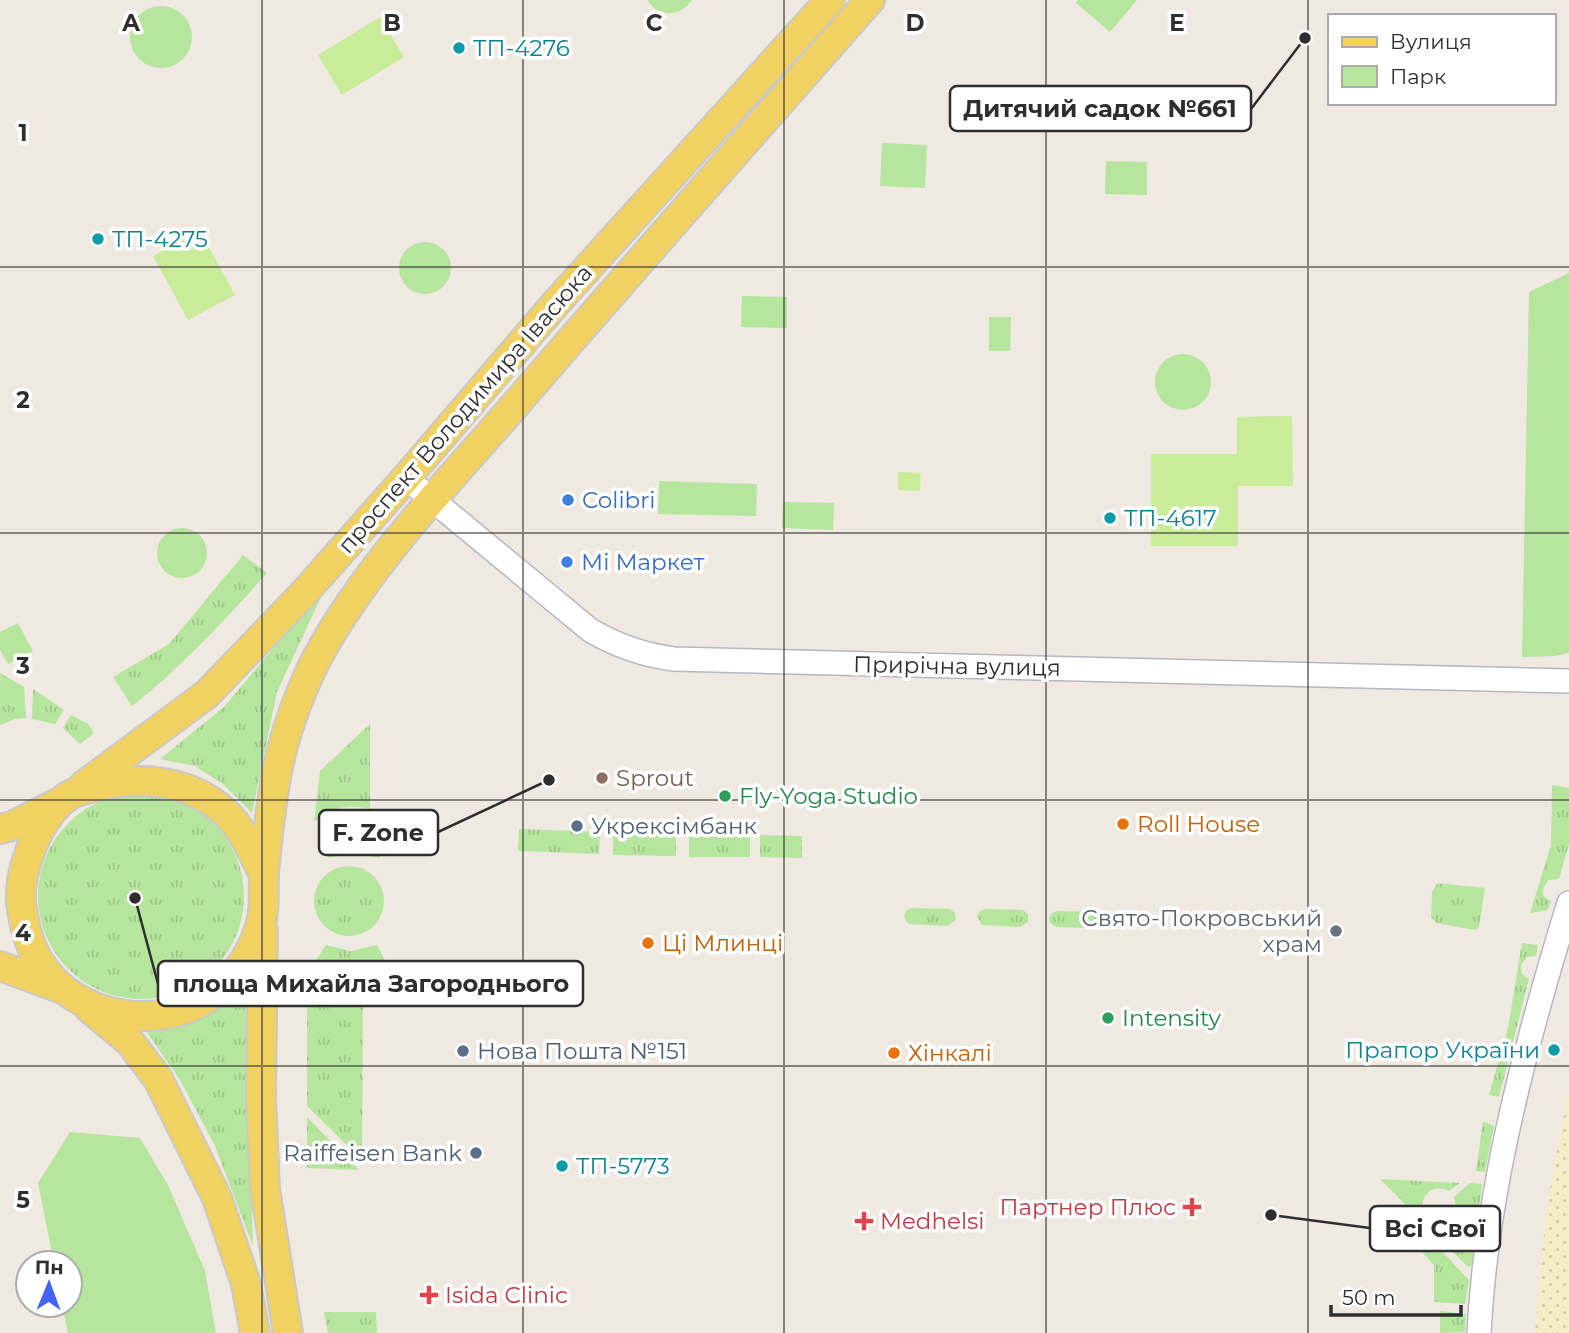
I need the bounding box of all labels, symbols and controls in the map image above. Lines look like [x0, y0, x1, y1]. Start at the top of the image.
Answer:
text: A [121, 9, 140, 37]
text: B [383, 9, 401, 37]
text: C [646, 9, 663, 37]
text: D [906, 9, 925, 37]
text: E [1169, 9, 1185, 37]
legend [1328, 14, 1555, 105]
text: Вулиця [1390, 29, 1472, 54]
place label: ТП-4276 [473, 34, 570, 62]
marker: ТП-4276 [451, 40, 467, 56]
text: Парк [1390, 64, 1446, 89]
callout: Дитячий садок №661 [950, 86, 1251, 131]
text: Дитячий садок №661 [963, 94, 1237, 123]
text: 1 [18, 119, 28, 147]
place label: ТП-4275 [112, 225, 208, 253]
marker: ТП-4275 [90, 231, 106, 247]
street label: проспект Володимира Івасюка [332, 259, 598, 559]
text: 2 [16, 386, 30, 414]
place label: Colibri [582, 486, 655, 514]
marker: Colibri [560, 492, 576, 508]
place label: ТП-4617 [1124, 504, 1217, 532]
marker: ТП-4617 [1102, 510, 1118, 526]
place label: Мі Маркет [581, 548, 704, 576]
marker: Мі Маркет [559, 554, 575, 570]
street label: Прирічна вулиця [853, 650, 1061, 682]
text: 3 [15, 652, 30, 680]
place label: Sprout [616, 764, 694, 792]
marker: Sprout [594, 770, 610, 786]
place label: Fly-Yoga Studio [739, 782, 918, 810]
marker: Fly-Yoga Studio [717, 788, 733, 804]
callout: F. Zone [319, 810, 438, 855]
place label: Roll House [1137, 810, 1260, 838]
place label: Укрексімбанк [591, 812, 758, 840]
marker: Roll House [1115, 816, 1131, 832]
text: F. Zone [332, 818, 424, 847]
marker: Укрексімбанк [569, 818, 585, 834]
place label: Свято-Покровський храм [1081, 904, 1322, 958]
text: 4 [15, 919, 31, 947]
marker: Свято-Покровський храм [1328, 923, 1344, 939]
place label: Ці Млинці [662, 929, 783, 957]
marker: Ці Млинці [640, 935, 656, 951]
callout: площа Михайла Загороднього [158, 961, 583, 1006]
text: площа Михайла Загороднього [173, 969, 569, 998]
place label: Intensity [1122, 1004, 1222, 1032]
marker: Intensity [1100, 1010, 1116, 1026]
place label: Прапор України [1345, 1036, 1540, 1064]
place label: Нова Пошта №151 [477, 1037, 687, 1065]
place label: Хінкалі [908, 1039, 992, 1067]
marker: Прапор України [1546, 1042, 1562, 1058]
marker: Нова Пошта №151 [455, 1043, 471, 1059]
marker: Хінкалі [886, 1045, 902, 1061]
place label: Raiffeisen Bank [283, 1139, 462, 1167]
marker: Raiffeisen Bank [468, 1145, 484, 1161]
place label: ТП-5773 [576, 1152, 670, 1180]
marker: ТП-5773 [554, 1158, 570, 1174]
text: 5 [16, 1186, 30, 1214]
place label: Партнер Плюс [1000, 1193, 1176, 1221]
marker: Партнер Плюс [1182, 1197, 1202, 1217]
callout: Всі Свої [1370, 1206, 1500, 1251]
place label: Medhelsi [880, 1207, 985, 1235]
marker: Medhelsi [854, 1211, 874, 1231]
text: Всі Свої [1384, 1214, 1487, 1243]
north arrow [14, 1249, 84, 1319]
text: Пн [35, 1256, 64, 1279]
scale bar [1331, 1274, 1460, 1318]
place label: Isida Clinic [445, 1281, 568, 1309]
marker: Isida Clinic [419, 1285, 439, 1305]
text: 50 m [1342, 1285, 1396, 1310]

